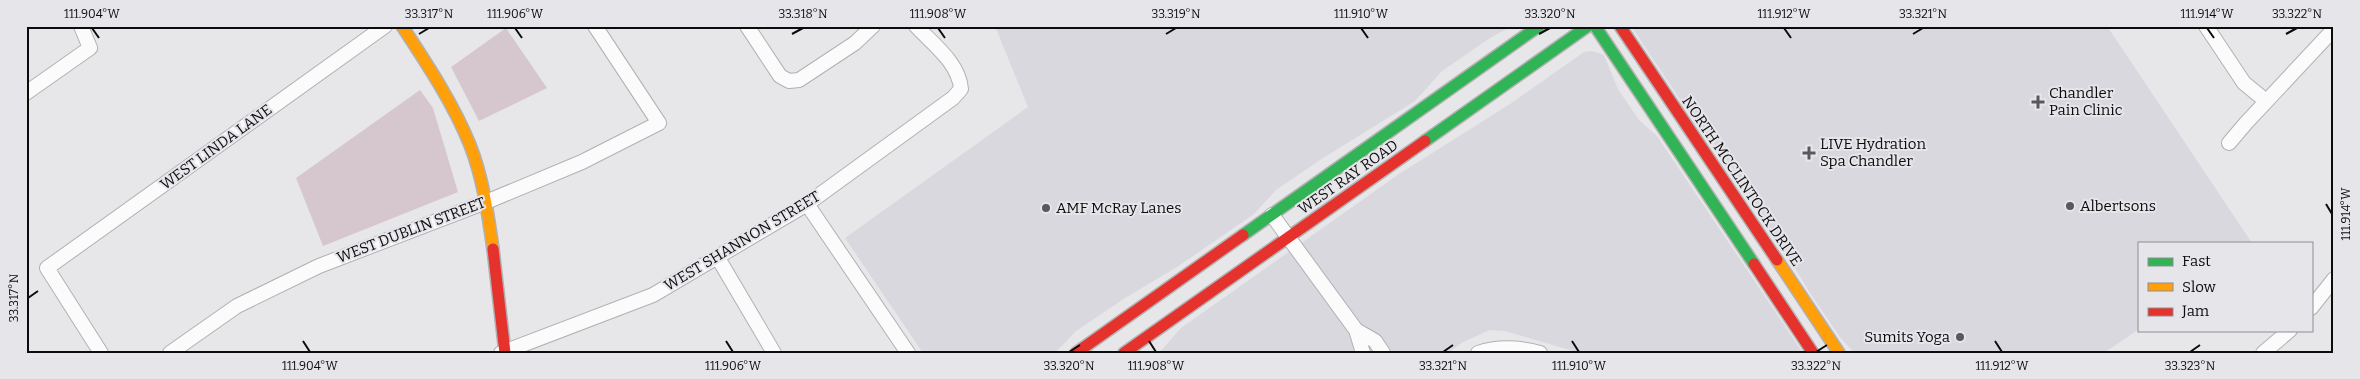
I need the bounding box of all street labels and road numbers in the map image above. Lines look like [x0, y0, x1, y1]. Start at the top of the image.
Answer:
street label: NORTH MCCLINTOCK DRIVE [1678, 93, 1806, 269]
street label: WEST LINDA LANE [157, 100, 275, 194]
street label: WEST RAY ROAD [1295, 136, 1401, 218]
street label: WEST SHANNON STREET [661, 187, 823, 295]
street label: WEST DUBLIN STREET [334, 193, 488, 267]

